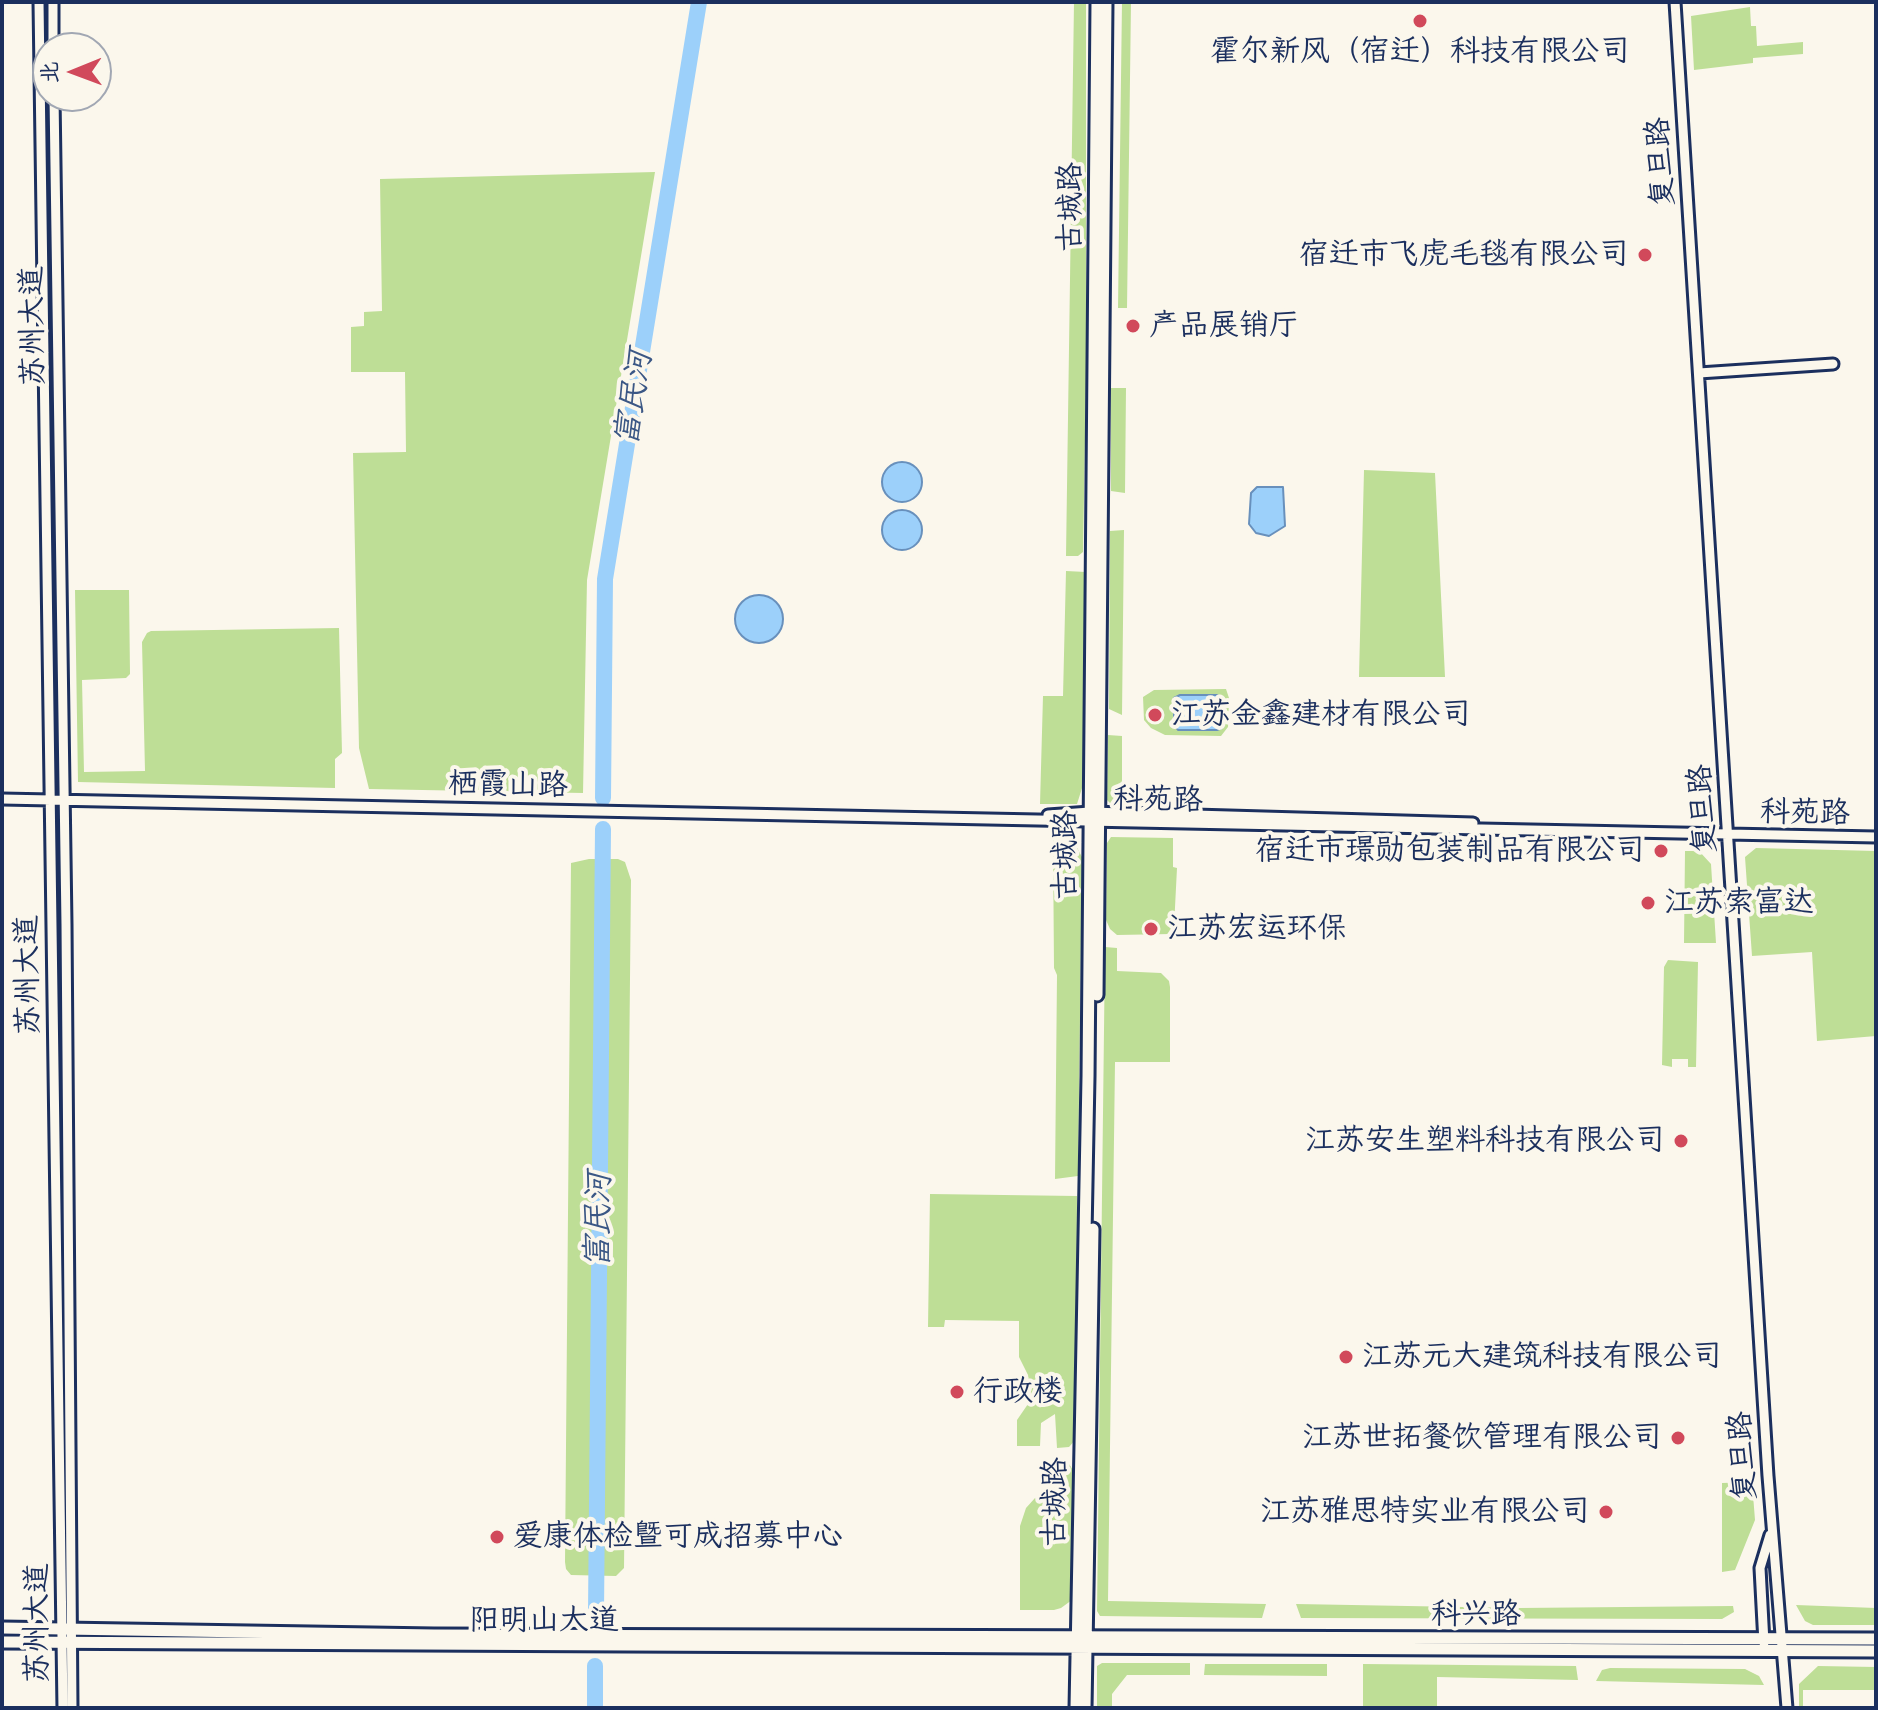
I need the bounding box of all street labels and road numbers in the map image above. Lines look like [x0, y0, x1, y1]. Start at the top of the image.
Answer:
street label: 复旦路 [1640, 116, 1682, 208]
street label: 古城路 [1053, 162, 1089, 252]
street label: 苏州大道 [14, 266, 52, 386]
street label: 复旦路 [1682, 763, 1724, 855]
street label: 栖霞山路 [448, 766, 568, 804]
street label: 科苑路 [1113, 781, 1203, 819]
street label: 科苑路 [1760, 794, 1850, 832]
street label: 古城路 [1048, 810, 1084, 900]
street label: 苏州大道 [9, 915, 47, 1035]
street label: 复旦路 [1722, 1410, 1764, 1502]
street label: 古城路 [1036, 1457, 1074, 1547]
street label: 苏州大道 [20, 1563, 56, 1683]
street label: 科兴路 [1431, 1597, 1521, 1633]
street label: 阳明山大道 [469, 1603, 619, 1639]

